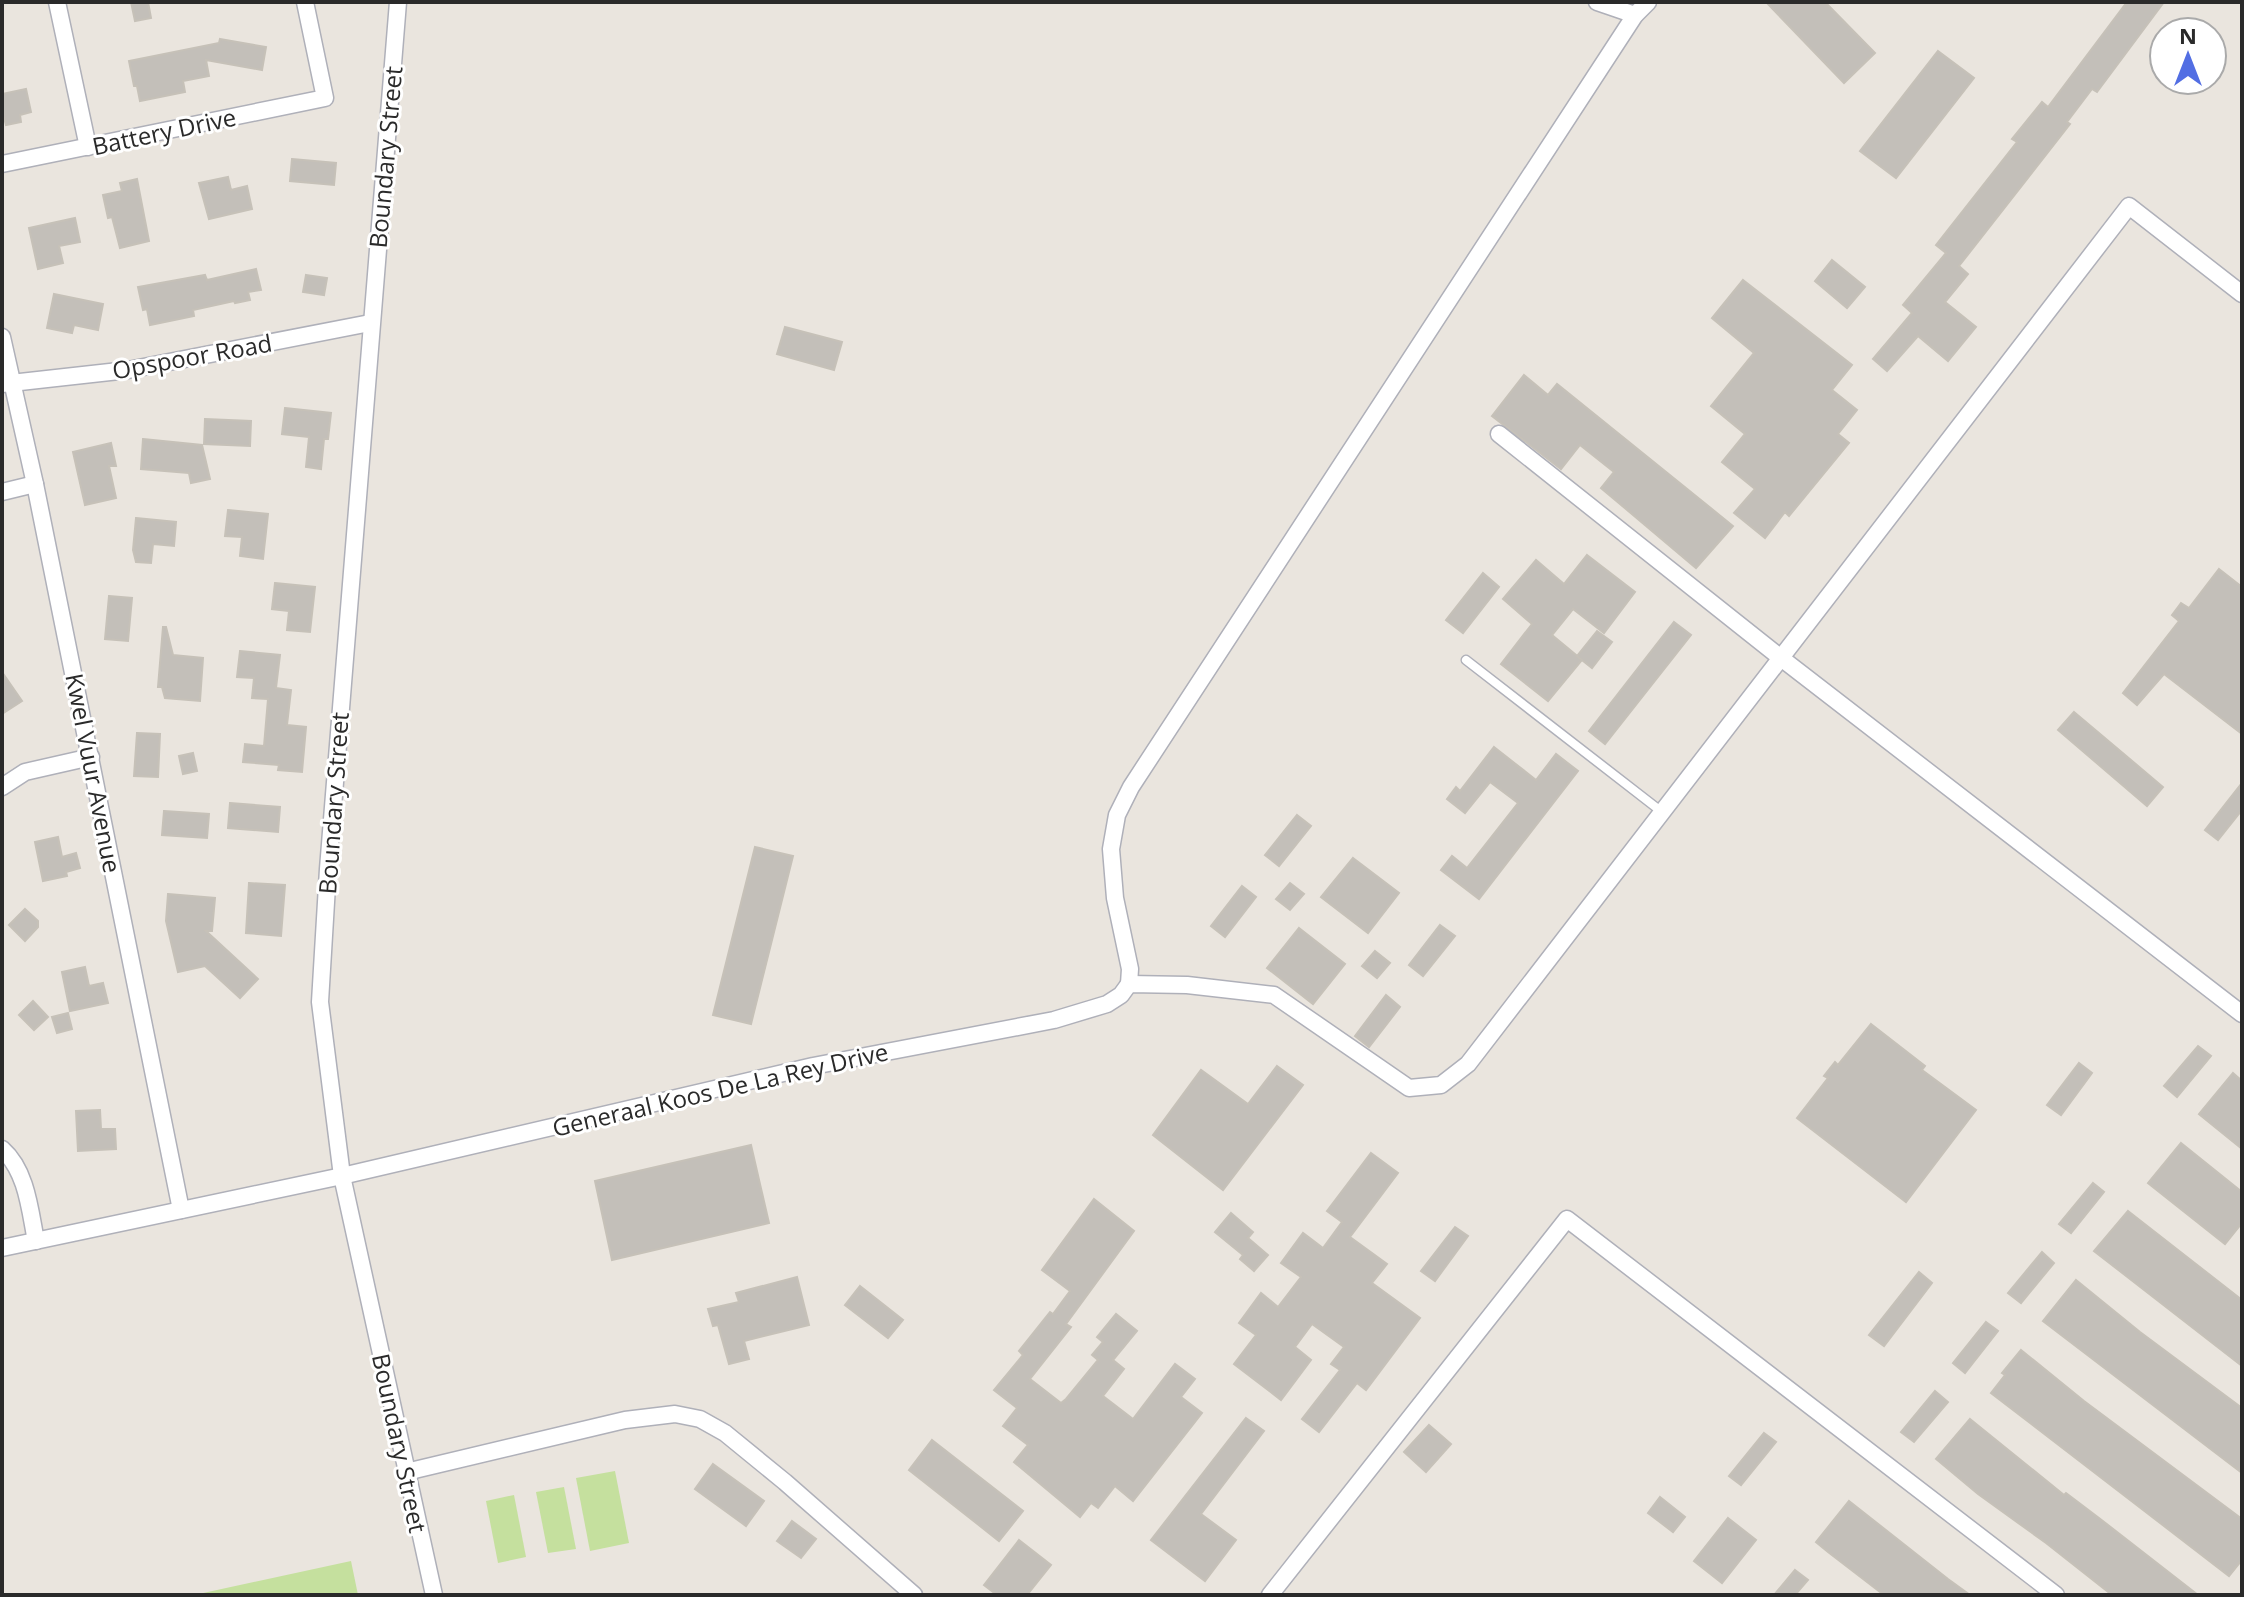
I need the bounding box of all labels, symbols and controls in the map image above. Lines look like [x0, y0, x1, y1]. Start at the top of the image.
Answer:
north arrow [2148, 16, 2228, 96]
text: N [2179, 20, 2197, 50]
street label: Boundary Street [361, 65, 409, 249]
street label: Battery Drive [89, 100, 239, 162]
street label: Opspoor Road [110, 326, 274, 386]
street label: Kwel Vuur Avenue [58, 671, 130, 875]
street label: Boundary Street [310, 711, 356, 895]
street label: Generaal Koos De La Rey Drive [549, 1034, 891, 1144]
street label: Boundary Street [365, 1350, 435, 1536]

